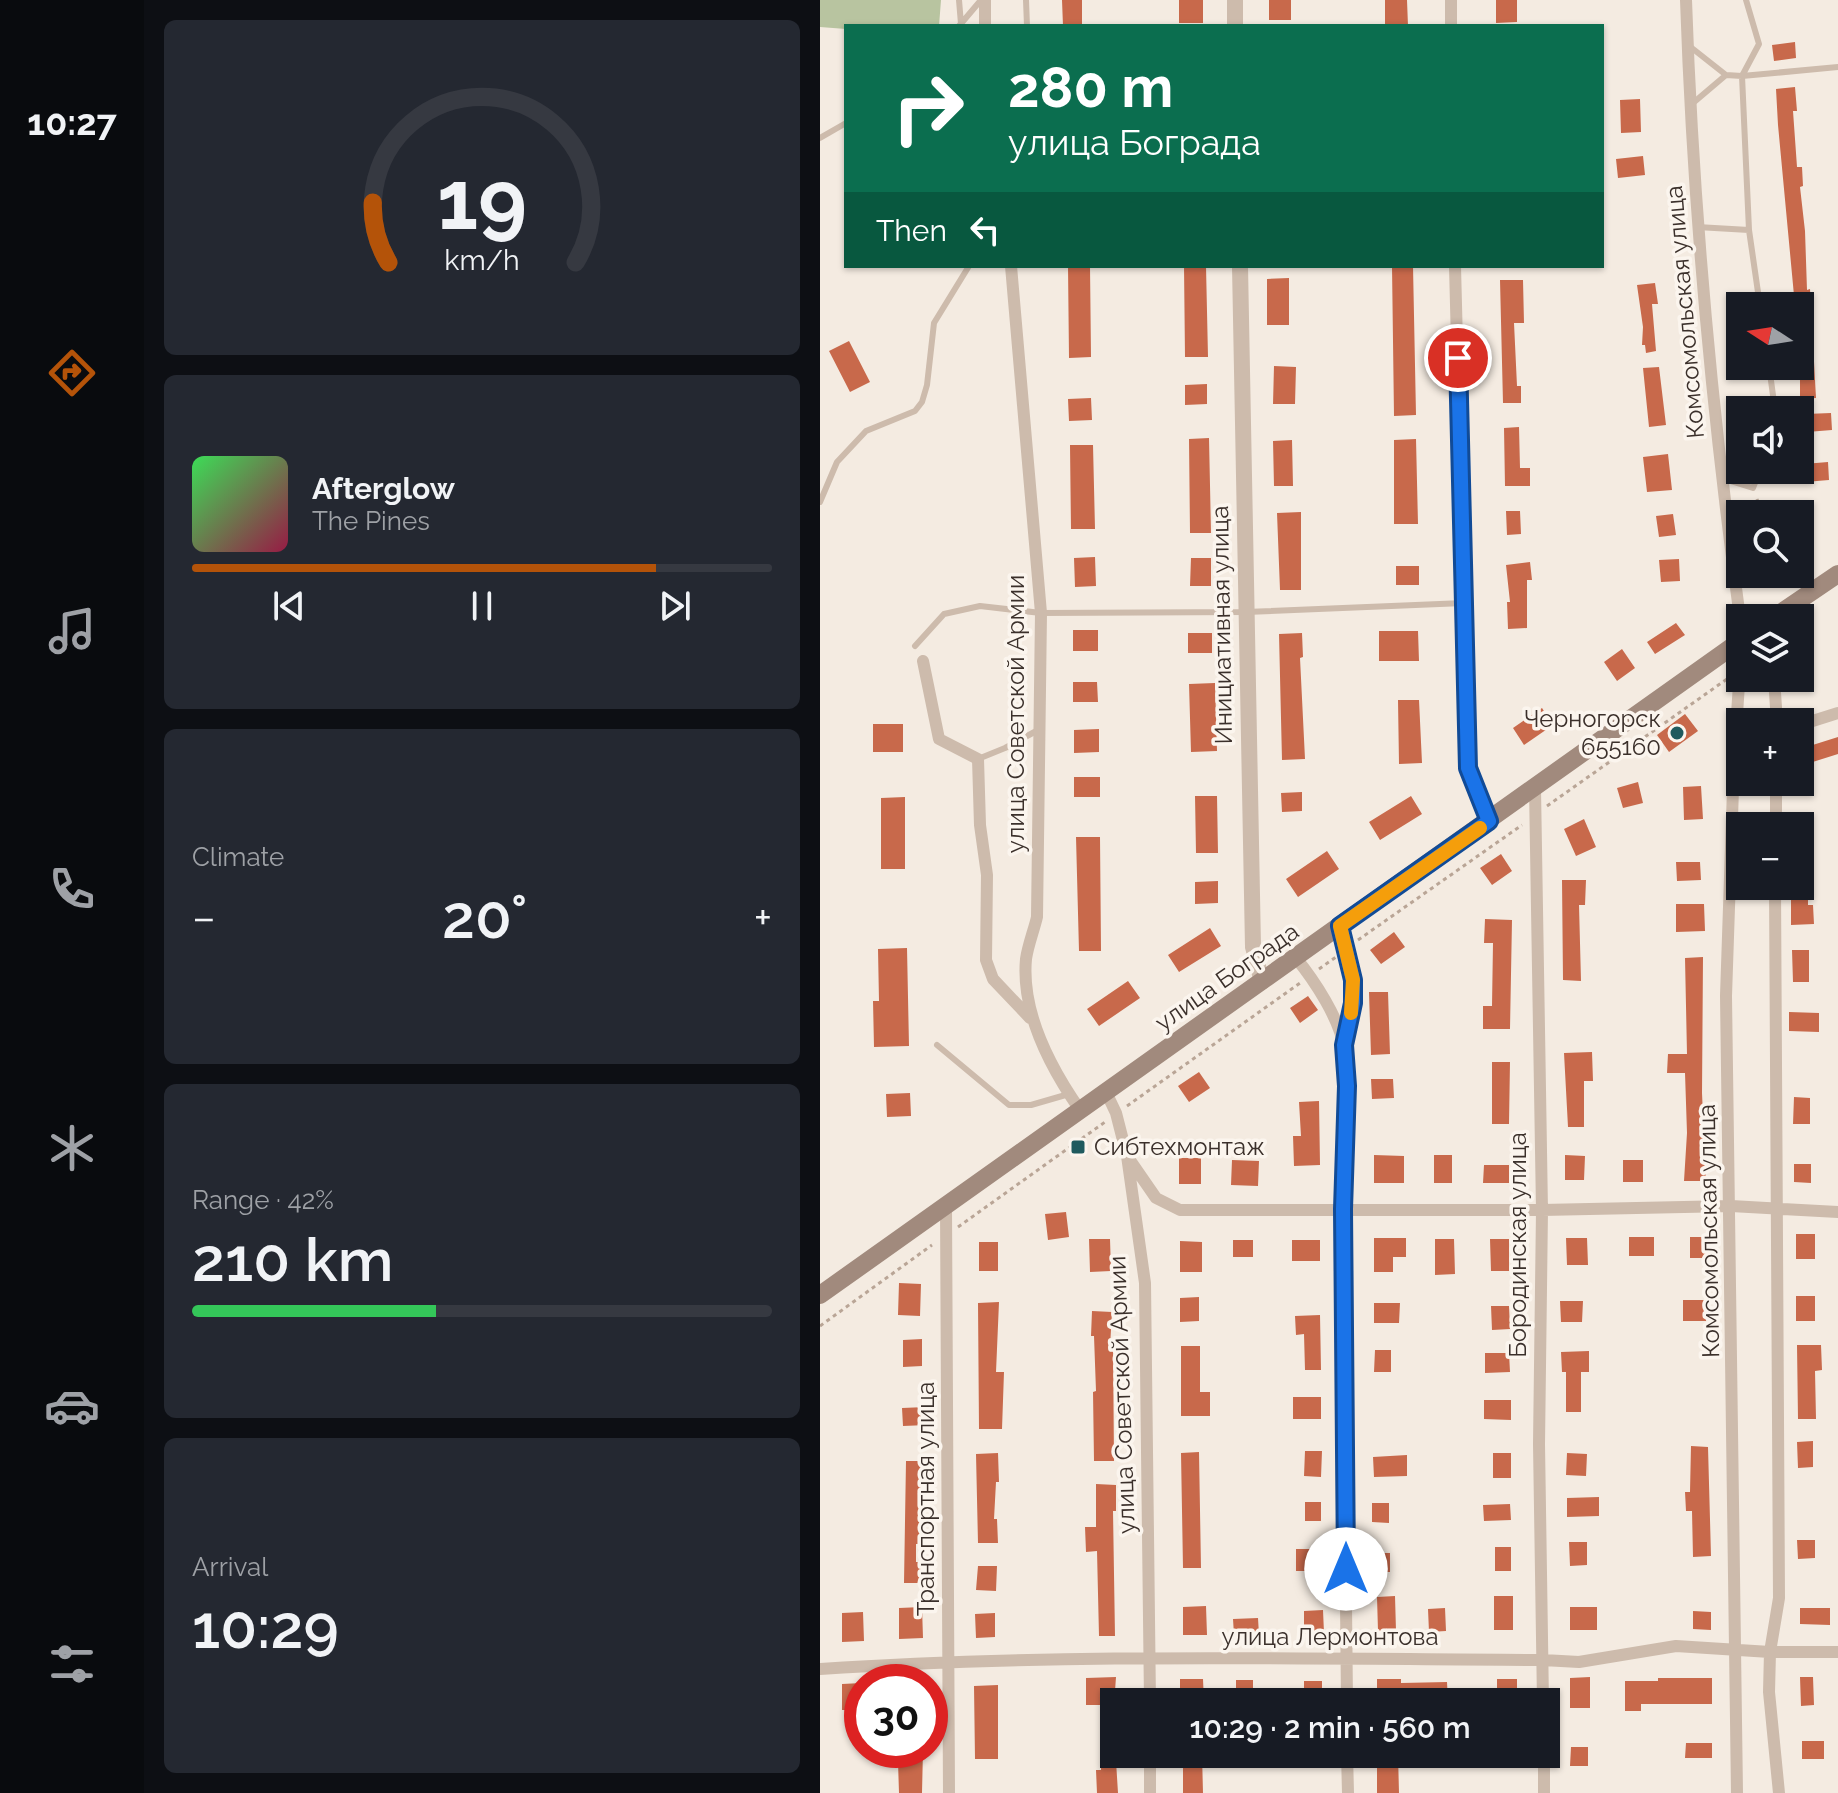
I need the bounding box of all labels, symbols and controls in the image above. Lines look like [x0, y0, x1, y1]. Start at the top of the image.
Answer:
text: 280 m [1008, 54, 1173, 120]
icon: right [876, 56, 980, 160]
text: 10:27 [27, 101, 117, 143]
text: улица Бограда [1008, 121, 1261, 163]
text: 19 [437, 151, 527, 248]
street label: Комсомольская улица [1659, 184, 1710, 440]
icon: left [963, 208, 1007, 252]
text: Then [876, 213, 947, 248]
text: km/h [444, 243, 520, 277]
north arrow [1726, 292, 1814, 380]
map controls [1726, 292, 1814, 900]
pin [1424, 324, 1492, 392]
icon: arrive [1436, 336, 1480, 380]
icon: directions [44, 345, 100, 401]
button: sound [1726, 396, 1814, 484]
text: Afterglow [312, 471, 455, 506]
button: search [1726, 500, 1814, 588]
street label: Инициативная улица [1205, 505, 1238, 745]
text: The Pines [312, 506, 430, 536]
street label: улица Советской Армии [1001, 575, 1030, 853]
icon: previous [267, 584, 311, 628]
icon: pause [460, 584, 504, 628]
icon: next [653, 584, 697, 628]
icon: music [44, 603, 100, 659]
button: layers [1726, 604, 1814, 692]
place label: Черногорск 655160 [1524, 704, 1661, 761]
button: + [1726, 708, 1814, 796]
marker: Черногорск 655160 [1668, 724, 1686, 742]
button: − [1726, 812, 1814, 900]
text: Climate [192, 842, 284, 872]
icon: phone [44, 861, 100, 917]
text: 20° [442, 882, 527, 952]
text: − [192, 892, 216, 943]
text: + [754, 892, 772, 943]
street label: улица Бограда [1149, 916, 1304, 1037]
street label: Комсомольская улица [1692, 1104, 1725, 1358]
icon: climate [44, 1120, 100, 1176]
place label: Сибтехмонтаж [1094, 1132, 1265, 1161]
street label: Бородинская улица [1503, 1132, 1532, 1358]
marker: Сибтехмонтаж [1069, 1138, 1087, 1156]
text: Range · 42% [192, 1185, 334, 1215]
text: 210 km [192, 1225, 393, 1295]
street label: улица Советской Армии [1102, 1255, 1141, 1535]
icon: car [44, 1378, 100, 1434]
street label: Транспортная улица [911, 1382, 940, 1616]
position arrow [1304, 1527, 1388, 1611]
text: Arrival [192, 1552, 268, 1582]
text: 10:29 [192, 1592, 339, 1662]
street label: улица Лермонтова [1221, 1622, 1439, 1651]
icon: filters [44, 1636, 100, 1692]
speed limit sign: 30 [844, 1664, 948, 1768]
text: 10:29 · 2 min · 560 m [1189, 1710, 1471, 1745]

